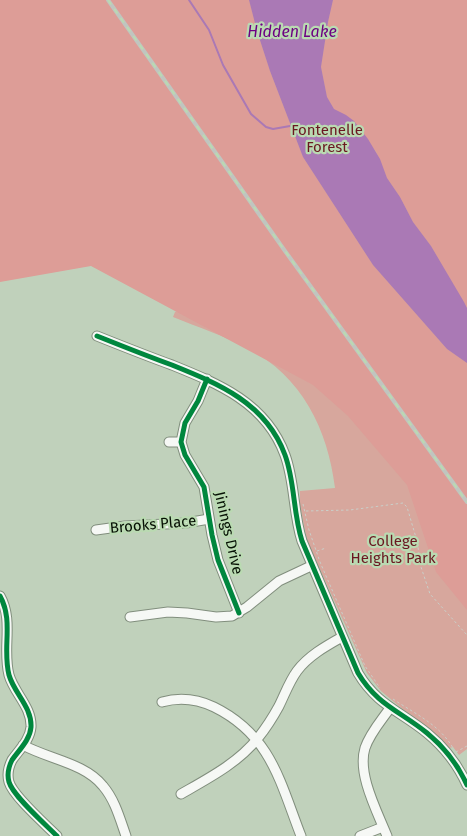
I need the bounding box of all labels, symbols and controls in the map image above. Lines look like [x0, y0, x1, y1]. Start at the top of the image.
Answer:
water label: Hidden Lake [247, 23, 337, 43]
park label: Fontenelle Forest [291, 122, 363, 157]
street label: Jinings Drive [210, 490, 246, 576]
street label: Brooks Place [109, 512, 197, 538]
park label: College Heights Park [350, 533, 436, 568]

